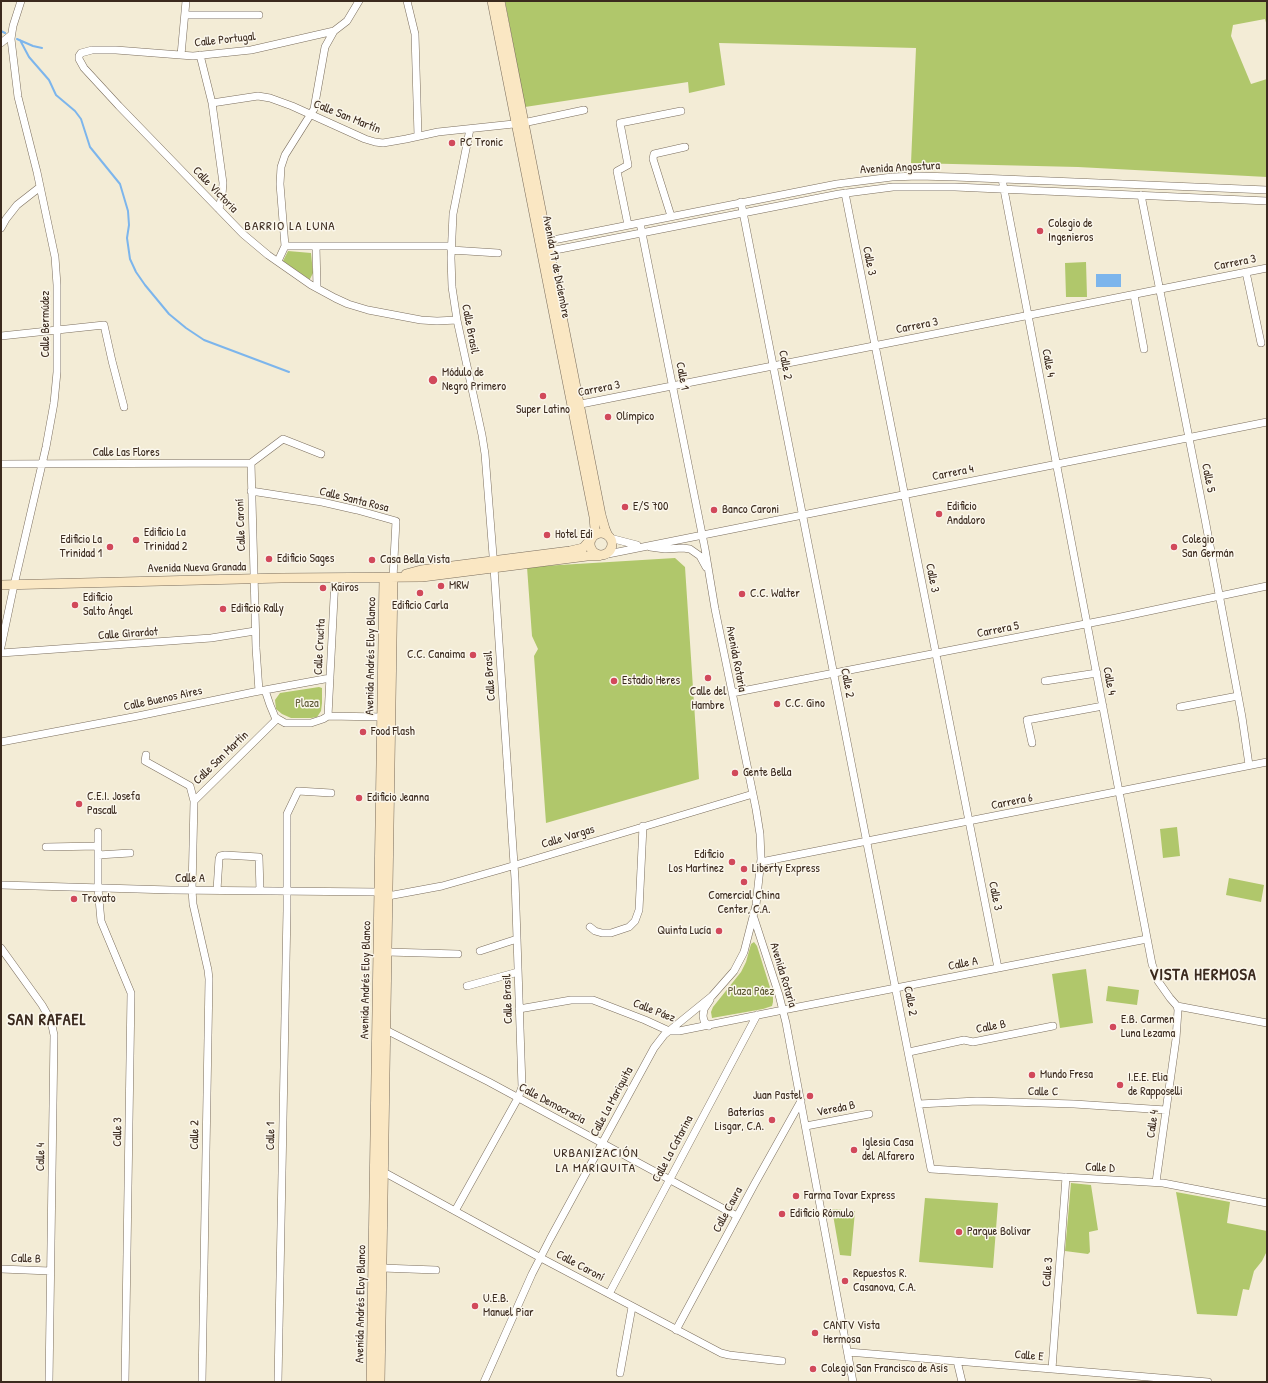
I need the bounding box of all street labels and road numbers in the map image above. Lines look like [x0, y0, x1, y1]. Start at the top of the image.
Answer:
street label: Calle Portugal [194, 30, 256, 50]
street label: Calle San Martín [311, 97, 383, 137]
street label: Avenida Angostura [860, 159, 940, 177]
street label: Calle Victoria [189, 164, 241, 216]
street label: Avenida 17 de Diciembre [539, 215, 573, 319]
street label: Calle 3 [859, 245, 879, 277]
street label: Carrera 3 [1213, 252, 1257, 274]
street label: Calle Bermúdez [39, 290, 53, 358]
street label: Calle Brasil [458, 303, 482, 355]
street label: Carrera 3 [895, 315, 939, 337]
street label: Calle 4 [1038, 348, 1058, 378]
street label: Calle 2 [775, 349, 795, 381]
street label: Calle 1 [672, 361, 692, 391]
street label: Carrera 3 [577, 378, 621, 400]
street label: Calle Las Flores [92, 446, 160, 460]
street label: Carrera 4 [931, 462, 975, 484]
street label: Calle 5 [1198, 462, 1218, 494]
street label: Calle Santa Rosa [318, 484, 390, 516]
street label: Calle Caroní [233, 498, 249, 552]
street label: Avenida Nueva Granada [148, 560, 246, 576]
street label: Calle 3 [922, 562, 942, 594]
street label: Avenida Andrés Eloy Blanco [363, 597, 379, 715]
street label: Calle Crucita [311, 619, 329, 675]
street label: Carrera 5 [976, 619, 1020, 641]
street label: Calle Girardot [98, 625, 158, 643]
street label: Avenida Rotaria [723, 625, 749, 693]
street label: Calle Brasil [481, 651, 499, 701]
street label: Calle 4 [1099, 666, 1119, 696]
street label: Calle 2 [837, 667, 857, 699]
street label: Calle Buenos Aires [122, 684, 204, 714]
street label: Calle San Martín [190, 728, 252, 788]
street label: Carrera 6 [990, 791, 1034, 813]
street label: Calle Vargas [540, 822, 596, 852]
street label: Calle A [175, 872, 205, 886]
street label: Calle 3 [985, 880, 1005, 912]
street label: Avenida Andrés Eloy Blanco [358, 921, 374, 1039]
street label: Avenida Rotaria [766, 941, 800, 1009]
street label: Calle A [947, 954, 979, 974]
street label: Calle Brasil [500, 974, 516, 1024]
street label: Calle 2 [900, 985, 920, 1017]
street label: Calle Páez [631, 996, 677, 1026]
street label: Calle B [975, 1017, 1007, 1037]
street label: Calle La Mariquita [588, 1065, 636, 1139]
street label: Calle Democracia [516, 1080, 588, 1128]
street label: Calle C [1028, 1085, 1058, 1099]
street label: Vereda B [815, 1098, 857, 1120]
street label: Calle 4 [1144, 1109, 1162, 1139]
street label: Calle La Catarina [649, 1113, 697, 1185]
street label: Calle 3 [111, 1117, 125, 1147]
street label: Calle 2 [188, 1120, 202, 1150]
street label: Calle 1 [264, 1122, 278, 1150]
street label: Calle 4 [34, 1143, 48, 1171]
street label: Calle D [1085, 1160, 1115, 1176]
street label: Calle Caura [710, 1185, 746, 1235]
street label: Avenida Andrés Eloy Blanco [353, 1245, 369, 1363]
street label: Calle Caroní [553, 1247, 607, 1285]
street label: Calle B [11, 1251, 41, 1267]
street label: Calle 3 [1040, 1257, 1056, 1287]
street label: Calle E [1014, 1348, 1044, 1364]

